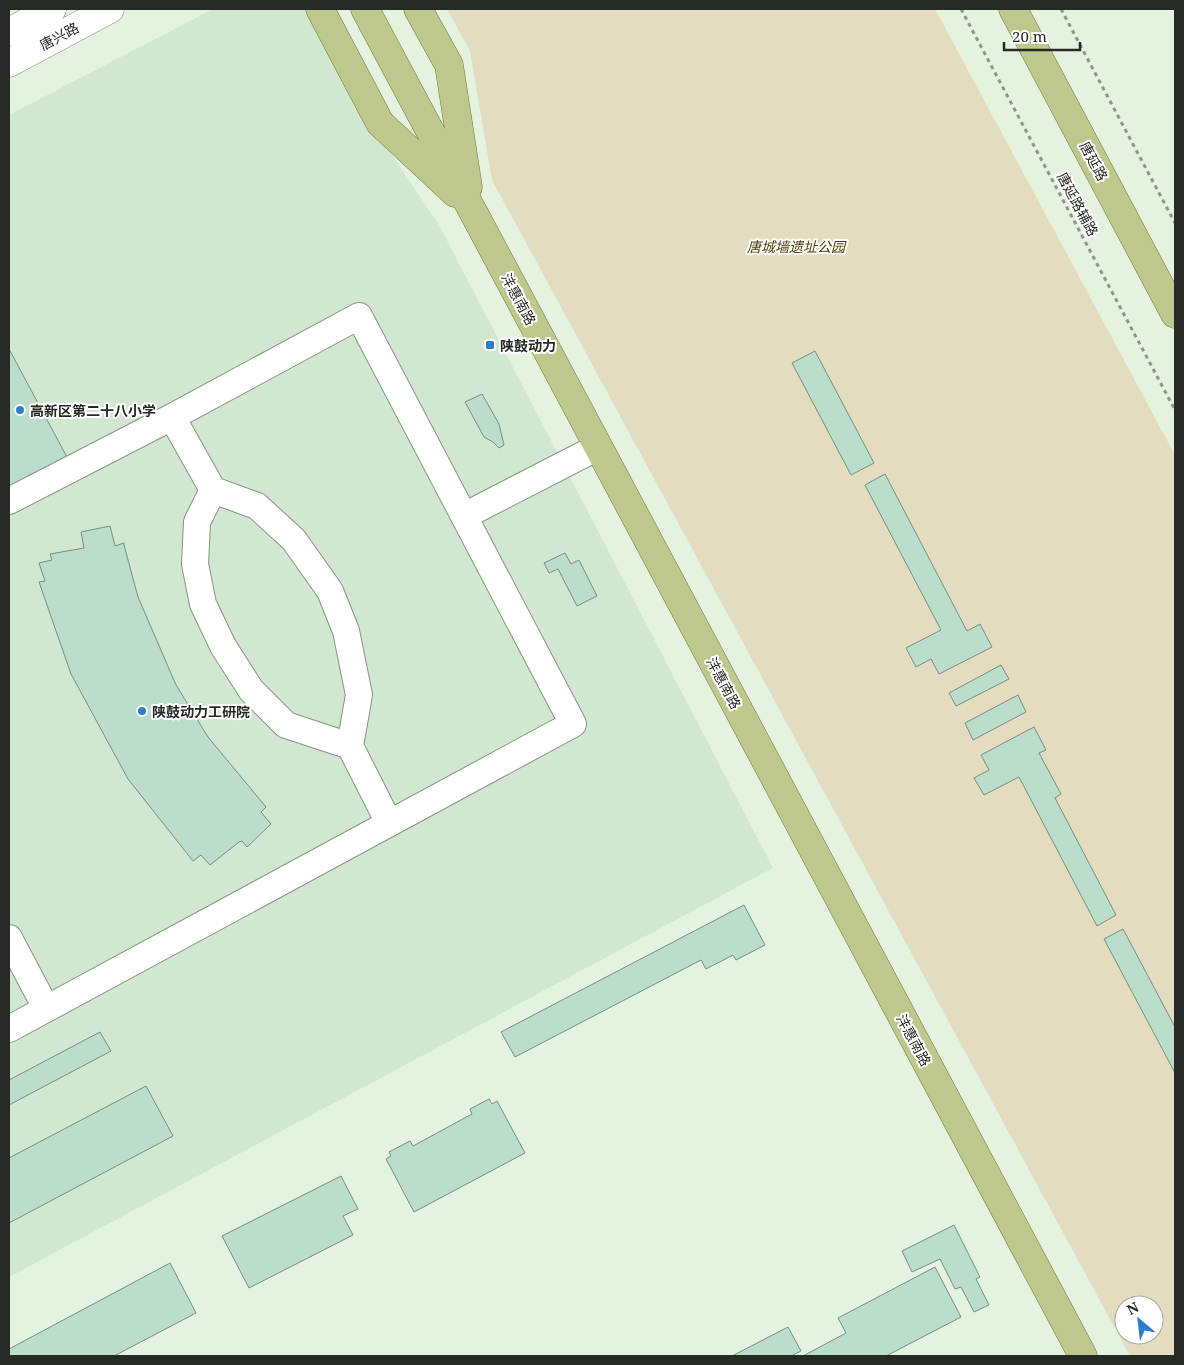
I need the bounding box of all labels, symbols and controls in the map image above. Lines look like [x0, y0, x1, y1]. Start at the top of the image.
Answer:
street label: 唐兴路 [36, 18, 82, 54]
scale bar [1004, 20, 1080, 52]
text: 20 m [1012, 26, 1047, 46]
street label: 唐延路 [1076, 138, 1112, 184]
street label: 唐延路辅路 [1053, 169, 1103, 239]
park label: 唐城墙遗址公园 [747, 237, 847, 256]
street label: 沣惠南路 [497, 270, 541, 328]
place label: 陕鼓动力 [500, 336, 556, 355]
marker: 陕鼓动力 [484, 339, 496, 351]
place label: 高新区第二十八小学 [30, 401, 156, 420]
marker: 高新区第二十八小学 [14, 404, 26, 416]
street label: 沣惠南路 [702, 654, 746, 712]
place label: 陕鼓动力工研院 [152, 702, 250, 721]
marker: 陕鼓动力工研院 [136, 705, 148, 717]
street label: 沣惠南路 [892, 1011, 936, 1069]
north arrow [1114, 1295, 1164, 1345]
text: N [1123, 1297, 1142, 1319]

